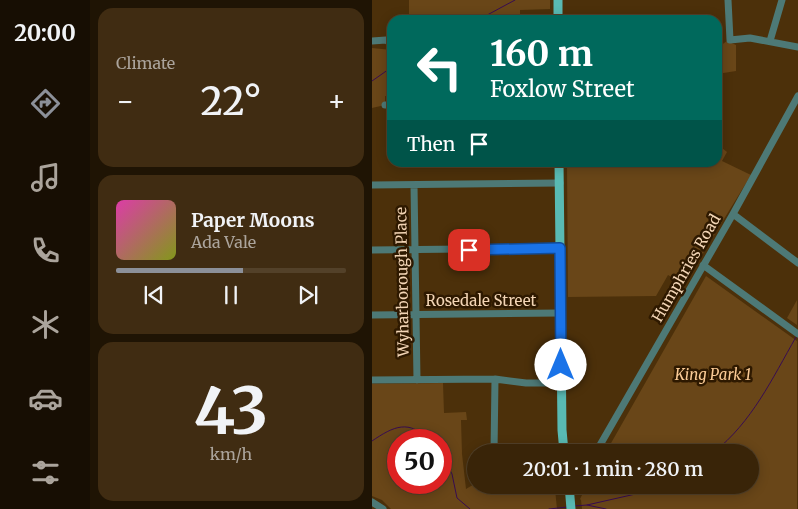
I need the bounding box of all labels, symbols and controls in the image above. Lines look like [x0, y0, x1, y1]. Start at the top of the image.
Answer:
text: 20:00 [14, 19, 76, 47]
text: 160 m [490, 32, 593, 76]
icon: left [407, 35, 472, 100]
text: Climate [116, 53, 175, 73]
text: Foxlow Street [490, 75, 634, 103]
text: 22° [200, 78, 262, 125]
text: − [116, 83, 135, 119]
text: + [327, 83, 346, 119]
icon: directions [28, 86, 63, 121]
icon: arrive [465, 130, 493, 158]
text: Then [407, 132, 455, 156]
icon: music [28, 160, 63, 195]
street label: Wyharborough Place [391, 207, 413, 358]
text: Paper Moons [191, 208, 315, 232]
street label: Humphries Road [647, 211, 725, 325]
pin [448, 229, 490, 271]
text: Ada Vale [191, 232, 256, 252]
icon: phone [28, 233, 63, 268]
icon: arrive [455, 236, 483, 264]
icon: previous [140, 281, 168, 309]
icon: pause [217, 281, 245, 309]
icon: next [294, 281, 322, 309]
street label: Rosedale Street [426, 291, 537, 310]
icon: climate [28, 307, 63, 342]
position arrow [534, 338, 586, 390]
park label: King Park 1 [674, 365, 751, 384]
text: 43 [194, 370, 268, 452]
icon: car [28, 381, 63, 416]
speed limit sign: 50 [387, 429, 452, 494]
text: km/h [210, 444, 252, 464]
icon: filters [28, 455, 63, 490]
text: 20:01 · 1 min · 280 m [523, 457, 703, 481]

